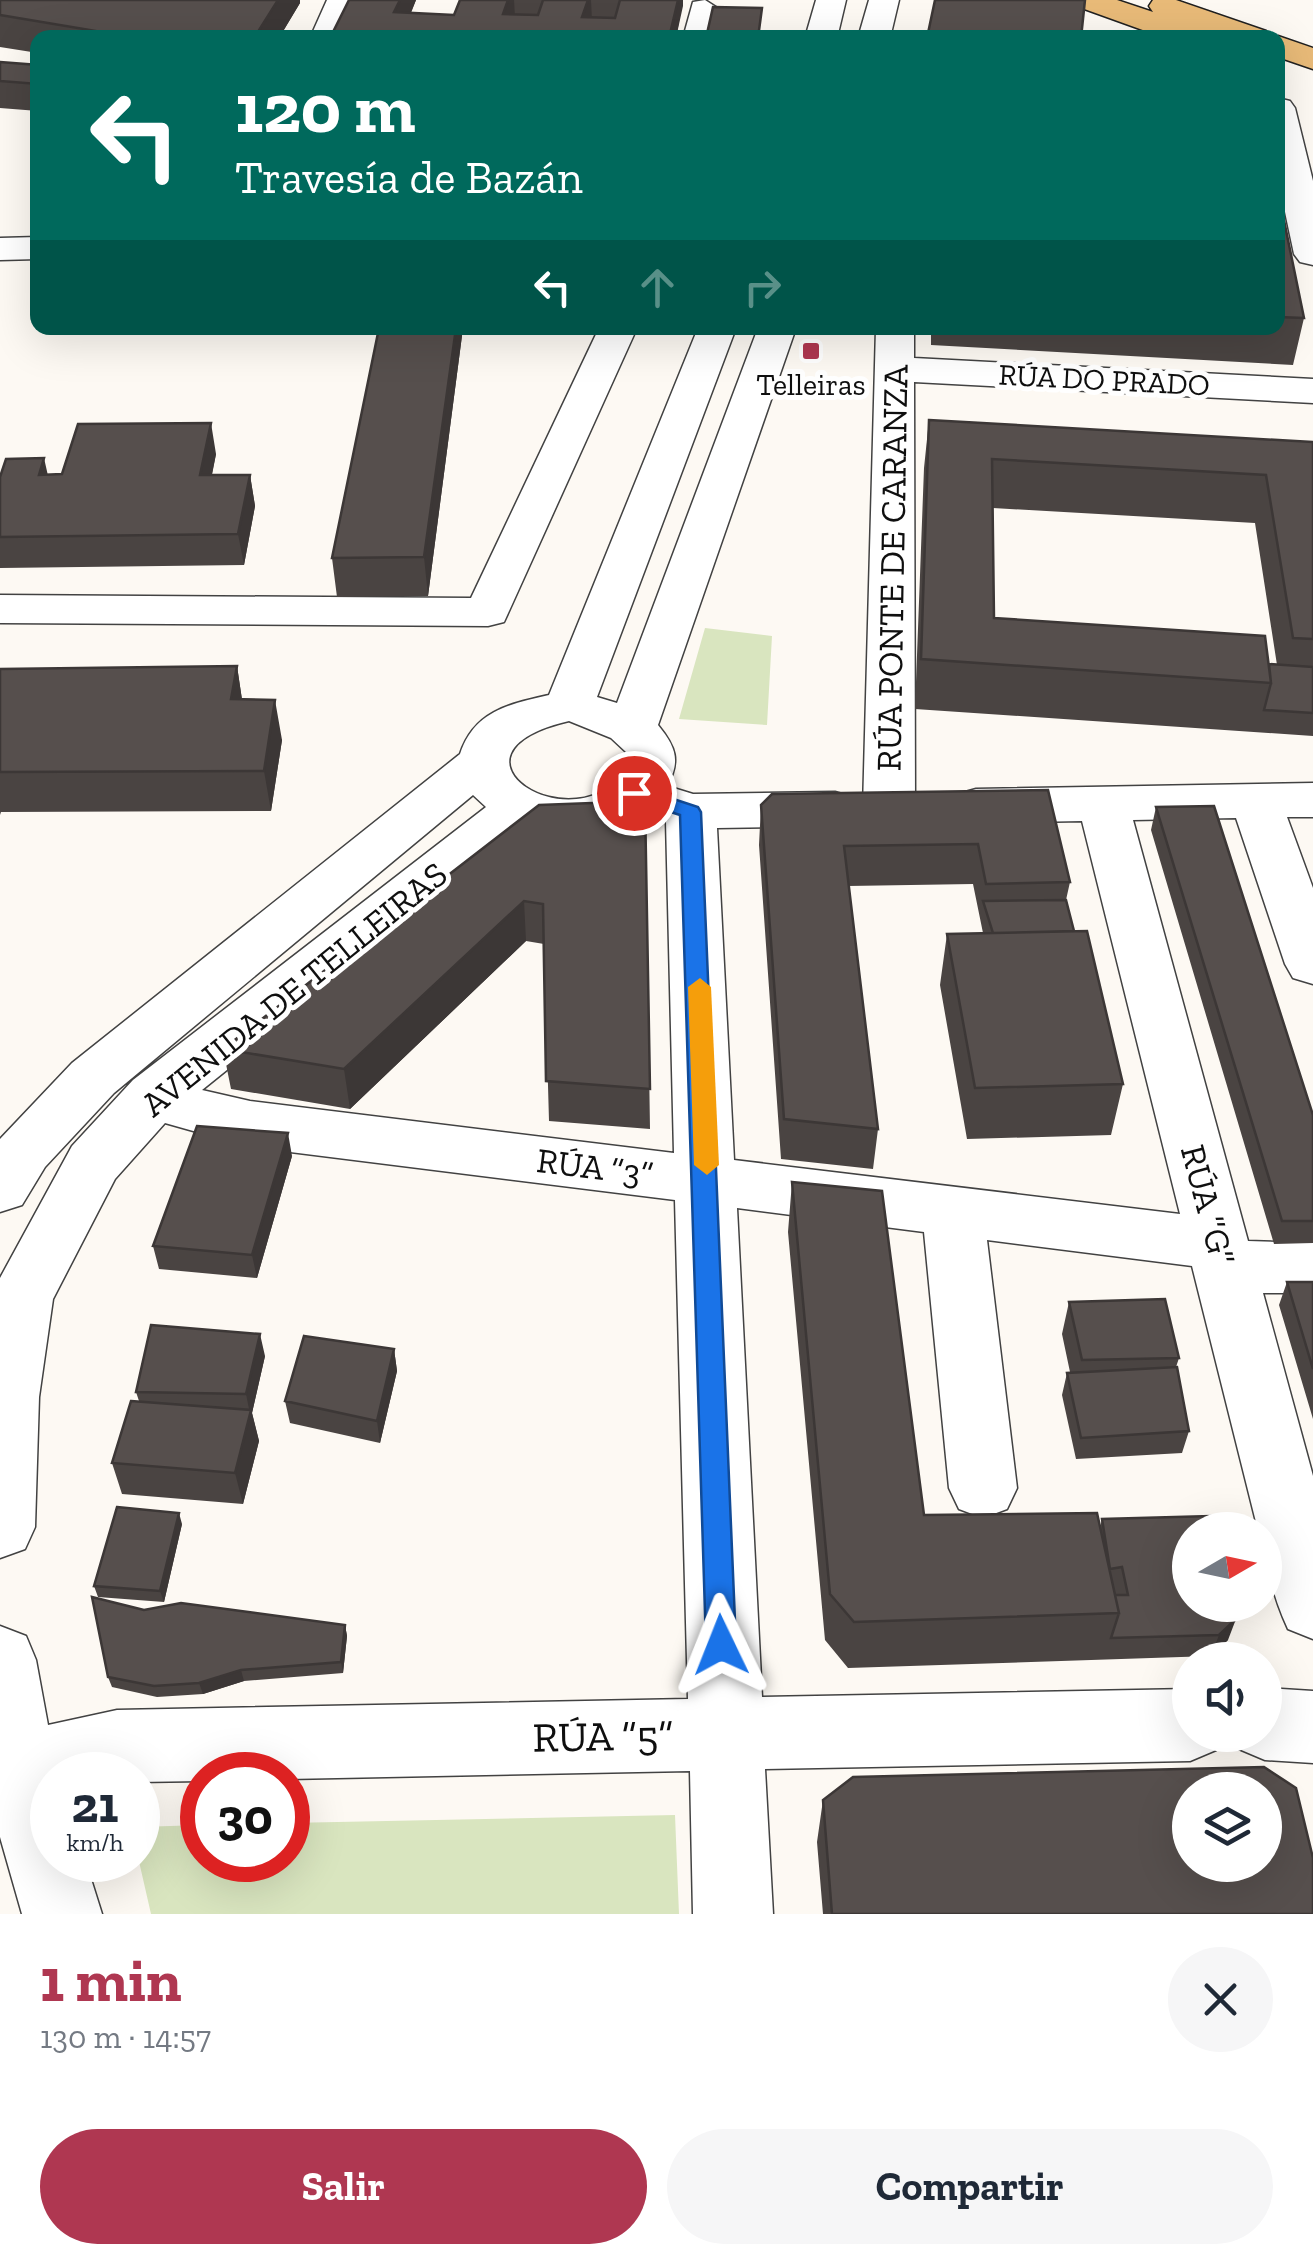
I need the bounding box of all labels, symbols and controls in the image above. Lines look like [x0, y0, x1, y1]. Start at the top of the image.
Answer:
text: 120 m [235, 66, 416, 150]
icon: left [70, 70, 200, 200]
text: Travesía de Bazán [235, 151, 583, 205]
icon: left [525, 260, 580, 315]
icon: ahead [630, 260, 685, 315]
icon: right [735, 260, 790, 315]
marker: Telleiras [800, 340, 822, 362]
street label: RÚA DO PRADO [998, 356, 1210, 404]
street label: RÚA PONTE DE CARANZA [867, 364, 917, 772]
place label: Telleiras [756, 367, 866, 403]
pin [592, 751, 677, 836]
icon: arrive [607, 766, 662, 821]
street label: AVENIDA DE TELLEIRAS [133, 853, 455, 1125]
street label: RÚA “3” [534, 1139, 656, 1195]
street label: RÚA “G” [1172, 1140, 1244, 1270]
north arrow [1172, 1512, 1282, 1622]
map controls [1172, 1512, 1282, 1882]
position arrow [669, 1593, 773, 1697]
button: sound [1172, 1642, 1282, 1752]
street label: RÚA “5” [532, 1709, 674, 1763]
speed limit sign: 30 [180, 1752, 310, 1882]
button: layers [1172, 1772, 1282, 1882]
text: 21 [71, 1775, 119, 1835]
text: km/h [66, 1827, 124, 1857]
text: 1 min [40, 1944, 182, 2016]
button: close [1168, 1947, 1273, 2052]
text: 130 m · 14:57 [40, 2018, 211, 2056]
button: Salir [40, 2129, 647, 2244]
button: Compartir [667, 2129, 1273, 2244]

